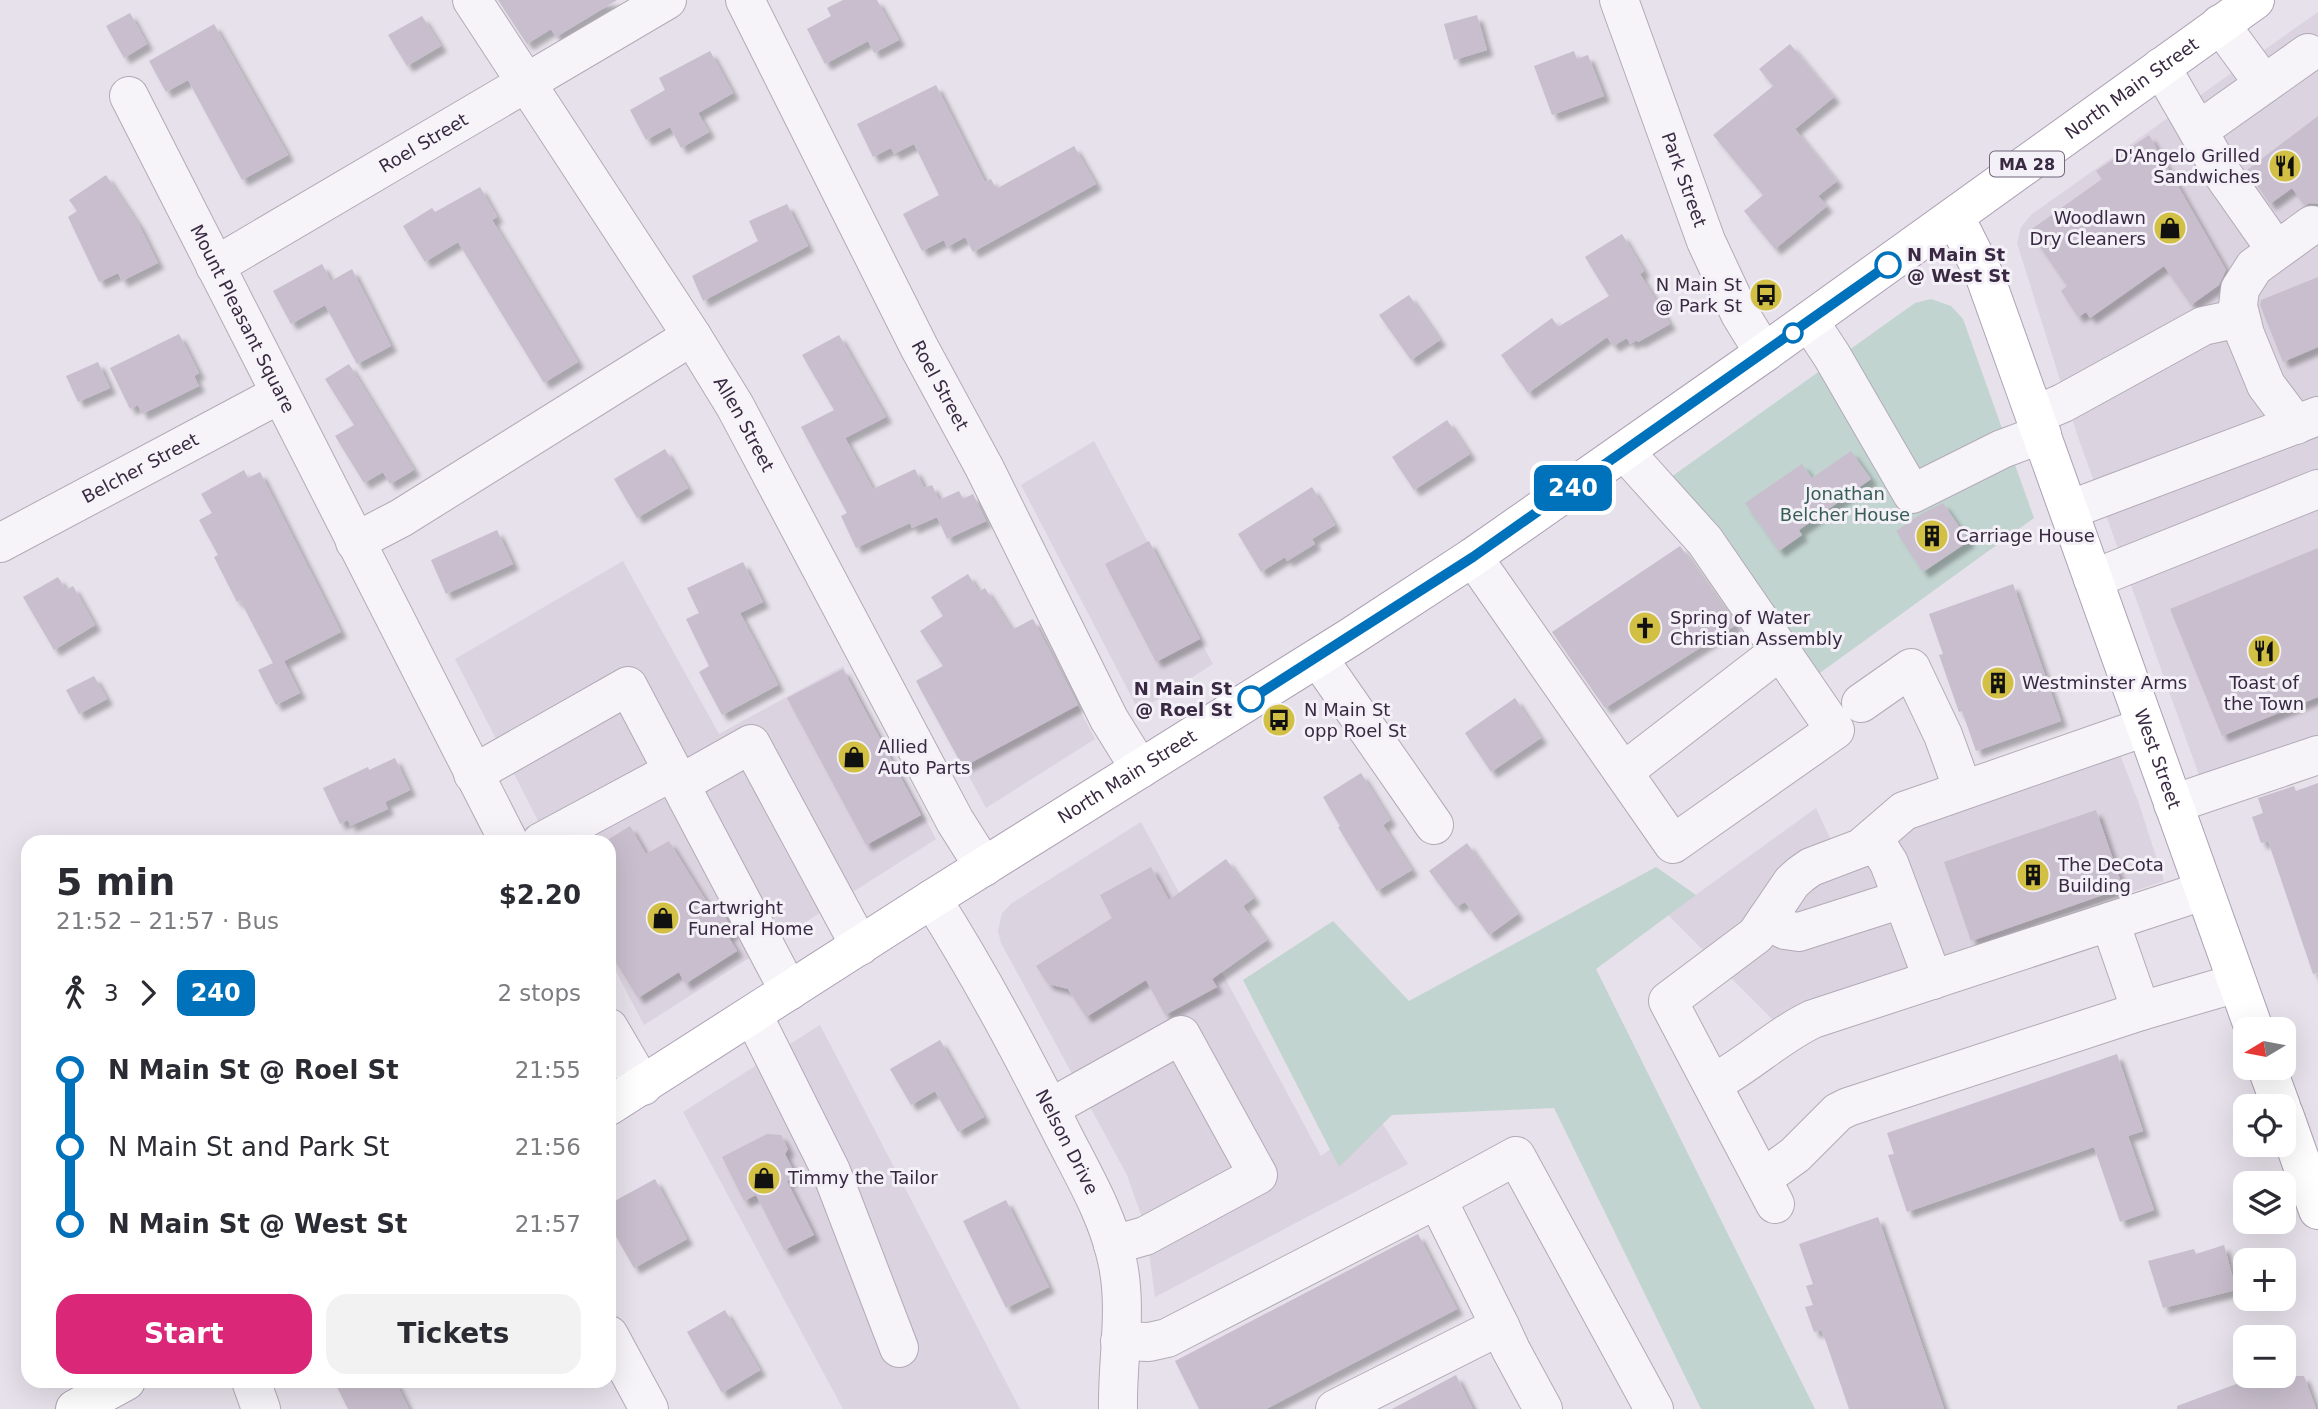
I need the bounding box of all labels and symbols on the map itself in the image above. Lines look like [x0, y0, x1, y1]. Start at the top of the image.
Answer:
street label: North Main Street [2061, 33, 2202, 143]
street label: Roel Street [375, 109, 471, 177]
street label: Park Street [1658, 129, 1711, 230]
place label: D'Angelo Grilled Sandwiches [2114, 145, 2260, 187]
restaurant icon: D'Angelo Grilled Sandwiches [2266, 147, 2304, 185]
road number: MA 28 [1990, 152, 2064, 176]
place label: Woodlawn Dry Cleaners [2029, 207, 2146, 249]
shop icon: Woodlawn Dry Cleaners [2151, 209, 2189, 247]
street label: Mount Pleasant Square [186, 221, 300, 416]
place label: N Main St @ West St [1907, 244, 2010, 286]
marker: N Main St @ West St [1875, 252, 1901, 278]
place label: N Main St @ Park St [1655, 274, 1742, 316]
bus stop icon: N Main St @ Park St [1747, 276, 1785, 314]
unlabelled marker [1783, 323, 1803, 343]
street label: Roel Street [907, 337, 973, 434]
street label: Allen Street [710, 373, 779, 475]
street label: Belcher Street [78, 428, 202, 507]
line badge: 240 [1533, 465, 1613, 511]
park label: Jonathan Belcher House [1780, 483, 1910, 525]
building icon: Carriage House [1913, 517, 1951, 555]
place label: Carriage House [1956, 525, 2095, 546]
place label: Spring of Water Christian Assembly [1670, 607, 1843, 649]
church icon: Spring of Water Christian Assembly [1626, 609, 1664, 647]
restaurant icon: Toast of the Town [2245, 632, 2283, 670]
building icon: Westminster Arms [1979, 664, 2017, 702]
place label: Westminster Arms [2022, 672, 2187, 693]
place label: Toast of the Town [2224, 672, 2304, 714]
place label: N Main St @ Roel St [1134, 678, 1232, 720]
marker: N Main St @ Roel St [1238, 686, 1264, 712]
place label: N Main St opp Roel St [1304, 699, 1407, 741]
bus stop icon: N Main St opp Roel St [1260, 701, 1298, 739]
street label: West Street [2130, 706, 2185, 812]
street label: North Main Street [1054, 725, 1200, 828]
place label: Allied Auto Parts [878, 736, 970, 778]
shop icon: Allied Auto Parts [835, 738, 873, 776]
place label: The DeCota Building [2057, 854, 2164, 896]
building icon: The DeCota Building [2014, 856, 2052, 894]
place label: Cartwright Funeral Home [688, 897, 814, 939]
shop icon: Cartwright Funeral Home [644, 899, 682, 937]
north arrow [2233, 1017, 2296, 1080]
street label: Nelson Drive [1032, 1086, 1103, 1198]
shop icon: Timmy the Tailor [745, 1159, 783, 1197]
place label: Timmy the Tailor [787, 1167, 938, 1188]

